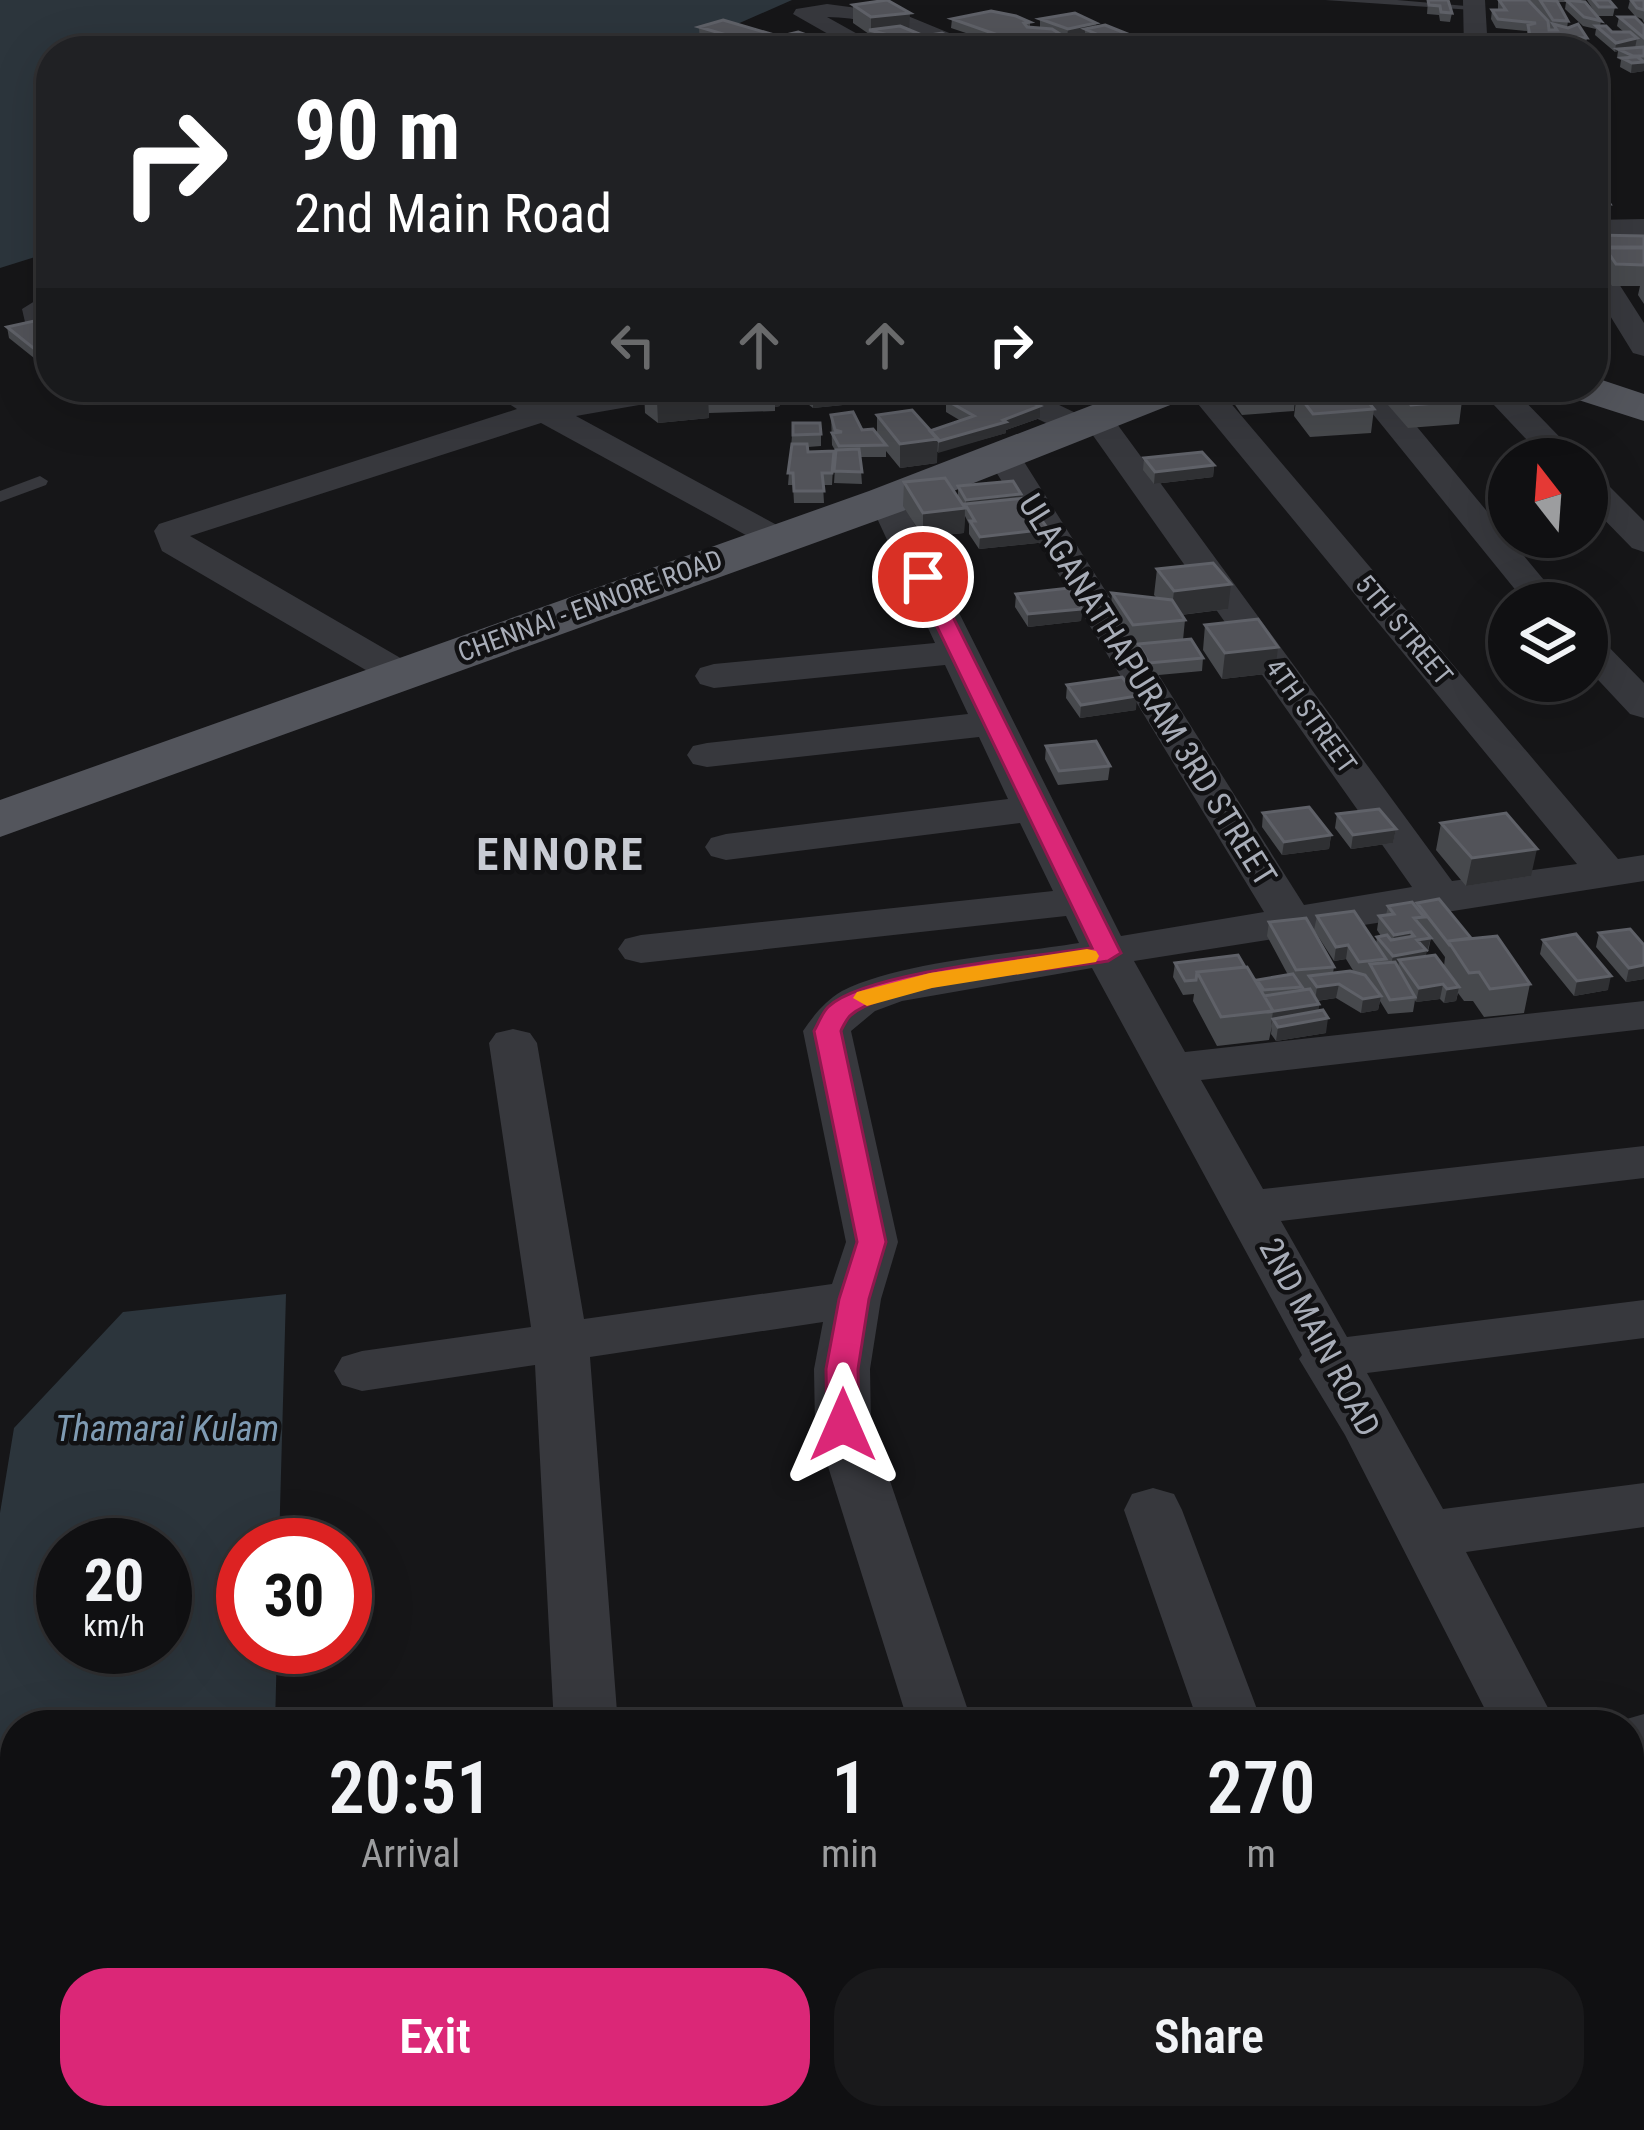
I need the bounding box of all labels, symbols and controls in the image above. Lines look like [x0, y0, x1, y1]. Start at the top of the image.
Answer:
text: 90 m [294, 81, 461, 180]
icon: right [96, 84, 252, 240]
text: 2nd Main Road [294, 182, 612, 245]
icon: left [600, 312, 666, 378]
icon: ahead [726, 312, 792, 378]
icon: ahead [852, 312, 918, 378]
icon: right [978, 312, 1044, 378]
north arrow [1488, 438, 1608, 558]
map controls [1488, 438, 1608, 702]
street label: ULAGANATHAPURAM 3RD STREET [1011, 487, 1285, 893]
pin [872, 526, 974, 628]
street label: CHENNAI - ENNORE ROAD [453, 543, 727, 669]
icon: arrive [890, 544, 956, 610]
street label: 5TH STREET [1349, 568, 1459, 692]
button: layers [1488, 582, 1608, 702]
street label: 4TH STREET [1259, 652, 1363, 780]
district label: ENNORE [476, 828, 646, 881]
street label: 2ND MAIN ROAD [1251, 1231, 1389, 1443]
position arrow [780, 1362, 906, 1488]
water label: Thamarai Kulam [55, 1408, 279, 1450]
speed limit sign: 30 [216, 1518, 372, 1674]
text: 20 [84, 1545, 144, 1616]
text: km/h [83, 1608, 145, 1643]
text: 20:51 [329, 1746, 492, 1831]
text: 1 [832, 1746, 868, 1831]
text: 270 [1207, 1746, 1315, 1831]
text: Arrival [361, 1831, 460, 1877]
text: min [821, 1831, 878, 1877]
text: m [1246, 1831, 1276, 1877]
button: Exit [60, 1968, 810, 2106]
button: Share [834, 1968, 1584, 2106]

